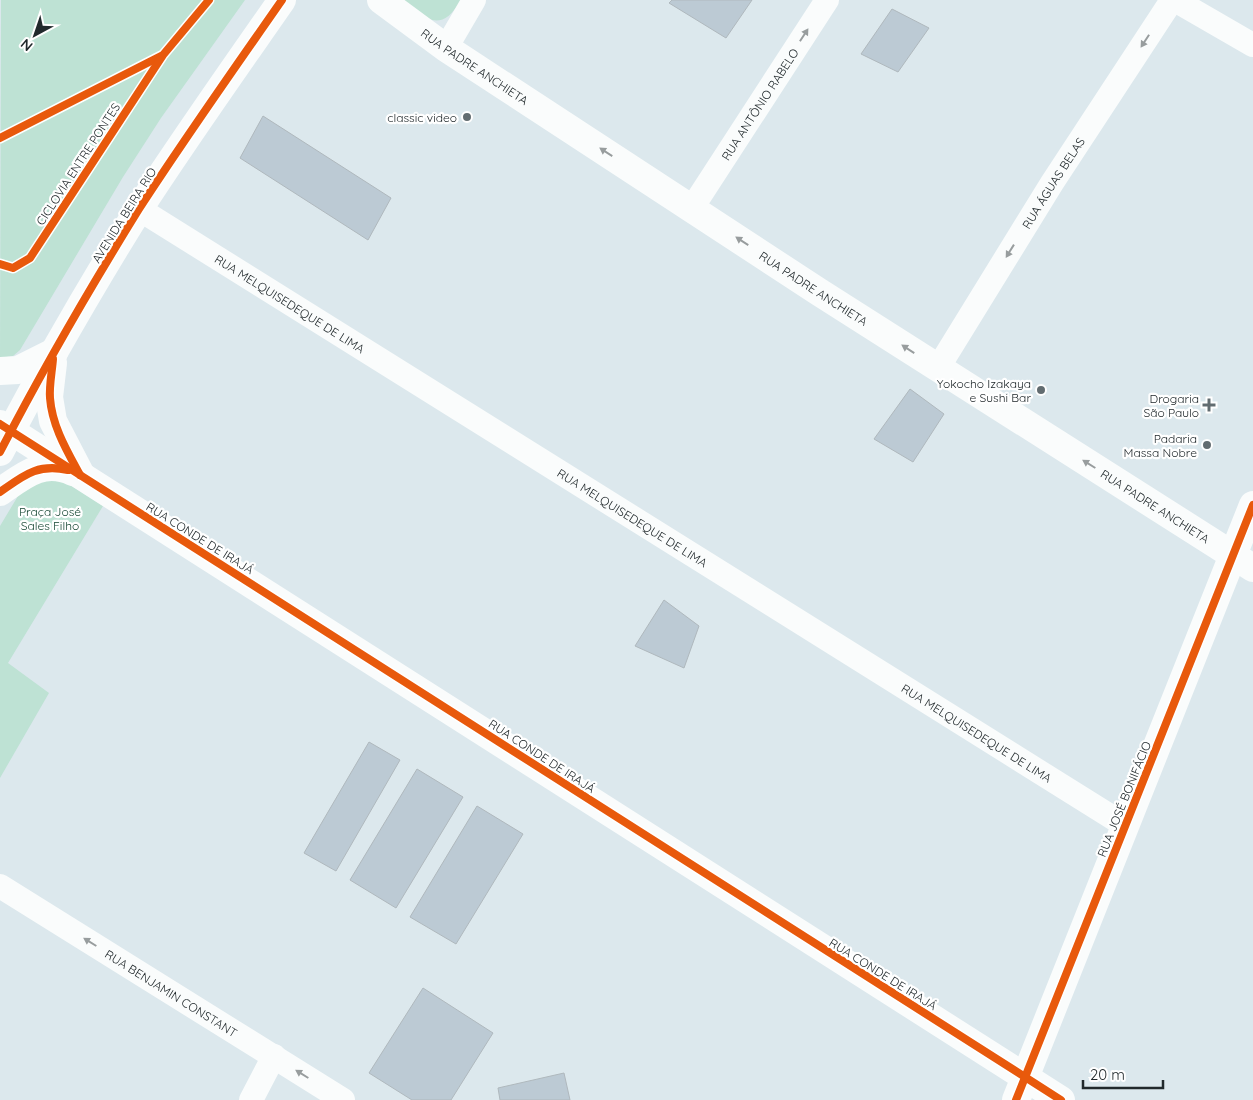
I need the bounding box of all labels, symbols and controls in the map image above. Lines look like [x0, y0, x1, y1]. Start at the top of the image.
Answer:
north arrow [10, 10, 60, 60]
street label: RUA PADRE ANCHIETA [418, 25, 532, 108]
one-way arrow [799, 28, 809, 42]
one-way arrow [1140, 34, 1150, 47]
text: N [17, 35, 36, 55]
street label: RUA ANTÔNIO RABELO [718, 45, 801, 163]
street label: CICLOVIA ENTRE PONTES [33, 100, 123, 228]
place label: classic video [387, 110, 457, 125]
marker: classic video [461, 111, 473, 123]
street label: RUA ÁGUAS BELAS [1018, 134, 1088, 231]
one-way arrow [599, 147, 613, 157]
street label: AVENIDA BEIRA RIO [89, 164, 159, 266]
one-way arrow [735, 236, 749, 246]
one-way arrow [1005, 245, 1014, 258]
street label: RUA PADRE ANCHIETA [757, 248, 871, 329]
street label: RUA MELQUISEDEQUE DE LIMA [212, 251, 368, 356]
one-way arrow [901, 344, 914, 353]
place label: Yokocho Izakaya e Sushi Bar [937, 376, 1031, 405]
marker: Yokocho Izakaya e Sushi Bar [1035, 384, 1047, 396]
place label: Drogaria São Paulo [1143, 391, 1199, 420]
marker: Drogaria São Paulo [1203, 399, 1215, 411]
place label: Padaria Massa Nobre [1124, 431, 1197, 460]
marker: Padaria Massa Nobre [1201, 439, 1213, 451]
one-way arrow [1083, 459, 1096, 469]
street label: RUA MELQUISEDEQUE DE LIMA [555, 465, 711, 570]
street label: RUA PADRE ANCHIETA [1098, 466, 1213, 546]
street label: RUA CONDE DE IRAJÁ [143, 499, 257, 577]
park label: Praça José Sales Filho [19, 504, 81, 533]
street label: RUA MELQUISEDEQUE DE LIMA [899, 680, 1055, 785]
street label: RUA CONDE DE IRAJÁ [486, 716, 598, 796]
street label: RUA JOSÉ BONIFÁCIO [1094, 739, 1154, 859]
street label: RUA CONDE DE IRAJÁ [826, 935, 940, 1013]
one-way arrow [84, 937, 97, 946]
street label: RUA BENJAMIN CONSTANT [102, 946, 240, 1040]
scale bar [1083, 1058, 1163, 1090]
text: 20 m [1090, 1065, 1125, 1084]
one-way arrow [296, 1069, 309, 1079]

